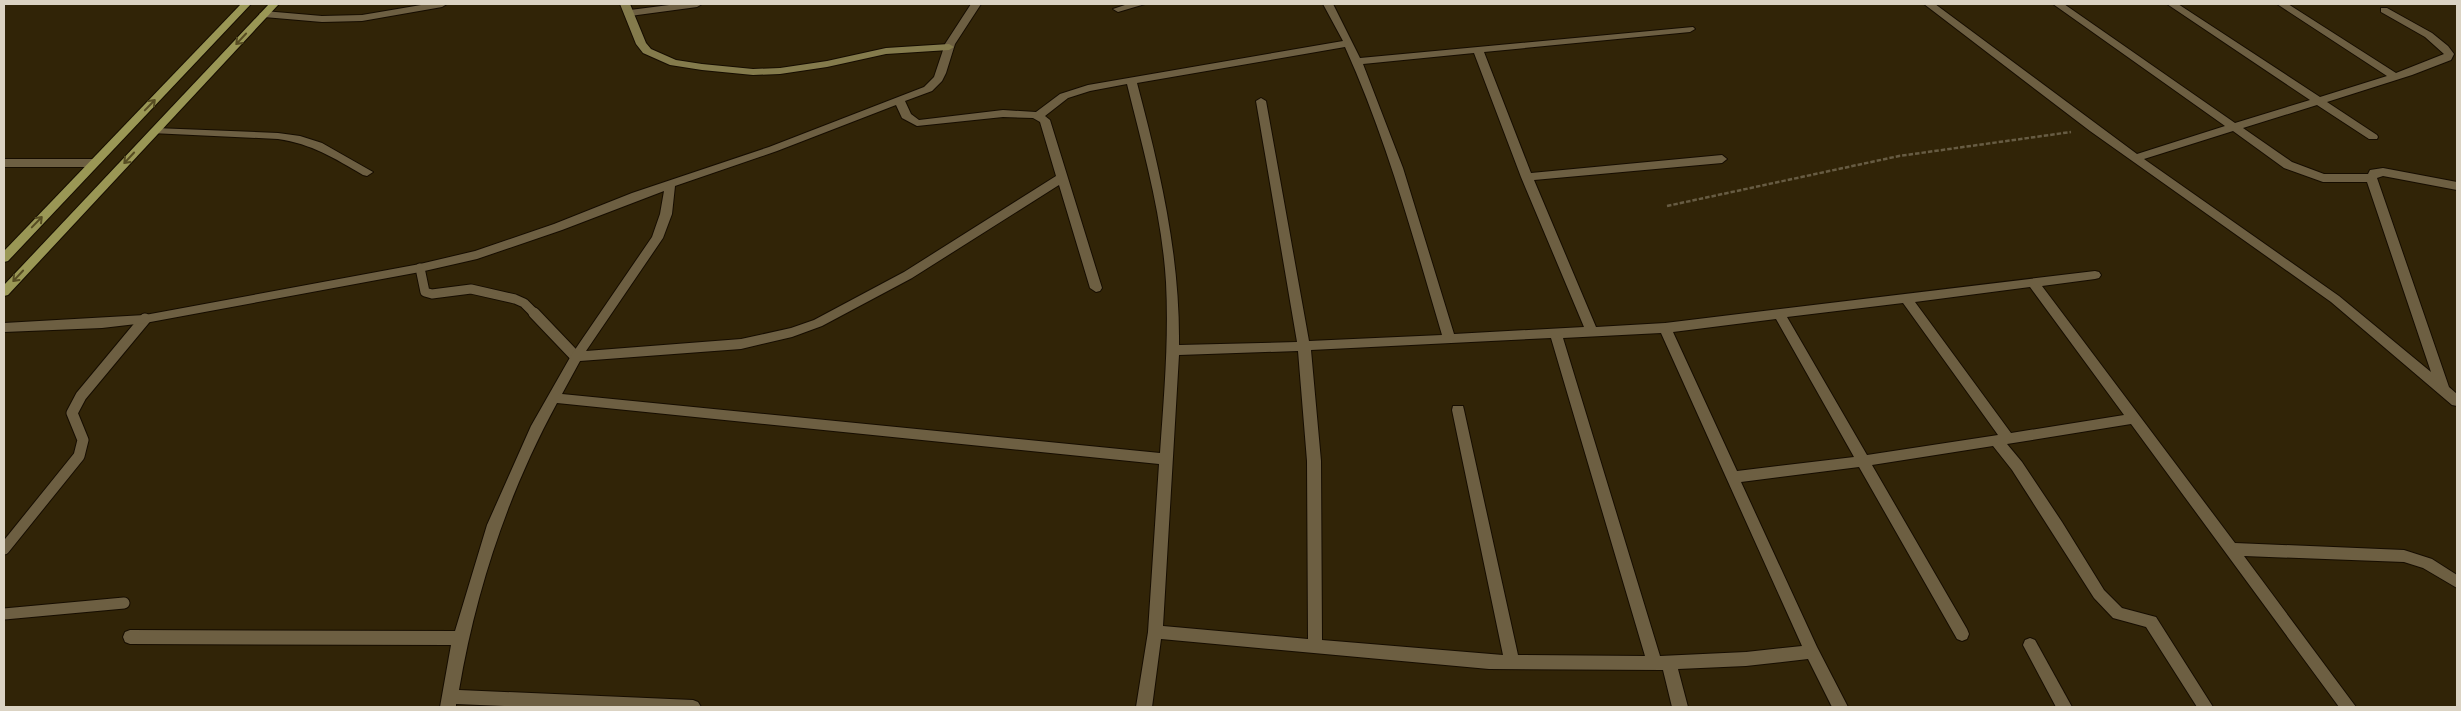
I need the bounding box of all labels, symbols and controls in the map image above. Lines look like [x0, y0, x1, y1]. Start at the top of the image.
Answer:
one-way arrow [235, 33, 247, 46]
one-way arrow [144, 98, 156, 111]
one-way arrow [123, 152, 135, 164]
one-way arrow [31, 216, 43, 229]
one-way arrow [12, 270, 24, 283]

